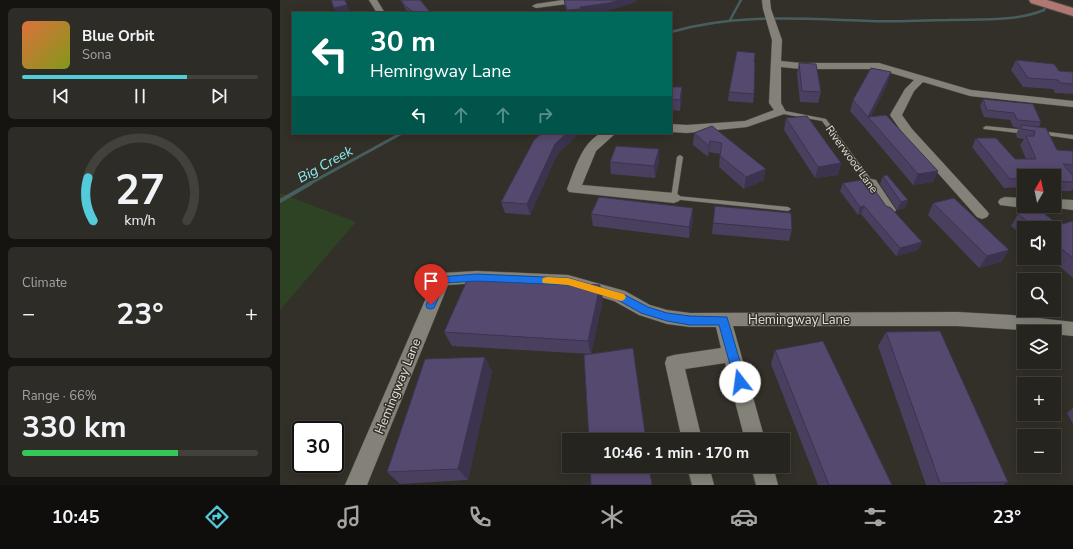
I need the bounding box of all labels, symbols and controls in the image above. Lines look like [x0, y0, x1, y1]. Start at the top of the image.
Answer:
text: 30 m [370, 23, 436, 61]
text: Blue Orbit [82, 26, 154, 46]
icon: left [304, 28, 356, 80]
text: Sona [82, 46, 112, 64]
text: Hemingway Lane [370, 59, 511, 83]
icon: previous [50, 85, 72, 107]
icon: pause [129, 85, 151, 107]
icon: next [208, 85, 230, 107]
icon: left [408, 104, 430, 126]
icon: ahead [450, 104, 472, 126]
icon: ahead [492, 104, 514, 126]
icon: right [534, 104, 556, 126]
street label: Riverwood Lane [822, 122, 881, 196]
water label: Big Creek [294, 141, 357, 187]
text: 27 [115, 162, 165, 219]
north arrow [1017, 169, 1061, 213]
map controls [1017, 169, 1061, 473]
text: km/h [124, 210, 156, 229]
button: sound [1017, 221, 1061, 265]
pin [414, 264, 448, 305]
icon: arrive [420, 270, 442, 292]
button: search [1017, 273, 1061, 317]
text: Climate [22, 274, 67, 292]
text: 23° [116, 294, 164, 335]
text: − [22, 299, 35, 329]
text: + [245, 299, 258, 329]
street label: Hemingway Lane [748, 311, 850, 329]
button: layers [1017, 325, 1061, 369]
street label: Hemingway Lane [371, 336, 425, 437]
position arrow [719, 361, 761, 403]
button: + [1017, 377, 1061, 421]
text: Range · 66% [22, 387, 97, 405]
text: 330 km [22, 407, 127, 448]
speed limit sign: 30 [292, 421, 344, 473]
button: − [1017, 429, 1061, 473]
text: 10:46 · 1 min · 170 m [603, 443, 749, 463]
icon: directions [203, 503, 231, 531]
icon: music [335, 503, 363, 531]
icon: phone [466, 503, 494, 531]
icon: climate [598, 503, 626, 531]
icon: car [730, 503, 758, 531]
icon: filters [861, 503, 889, 531]
text: 10:45 [52, 505, 99, 529]
text: 23° [993, 505, 1021, 529]

